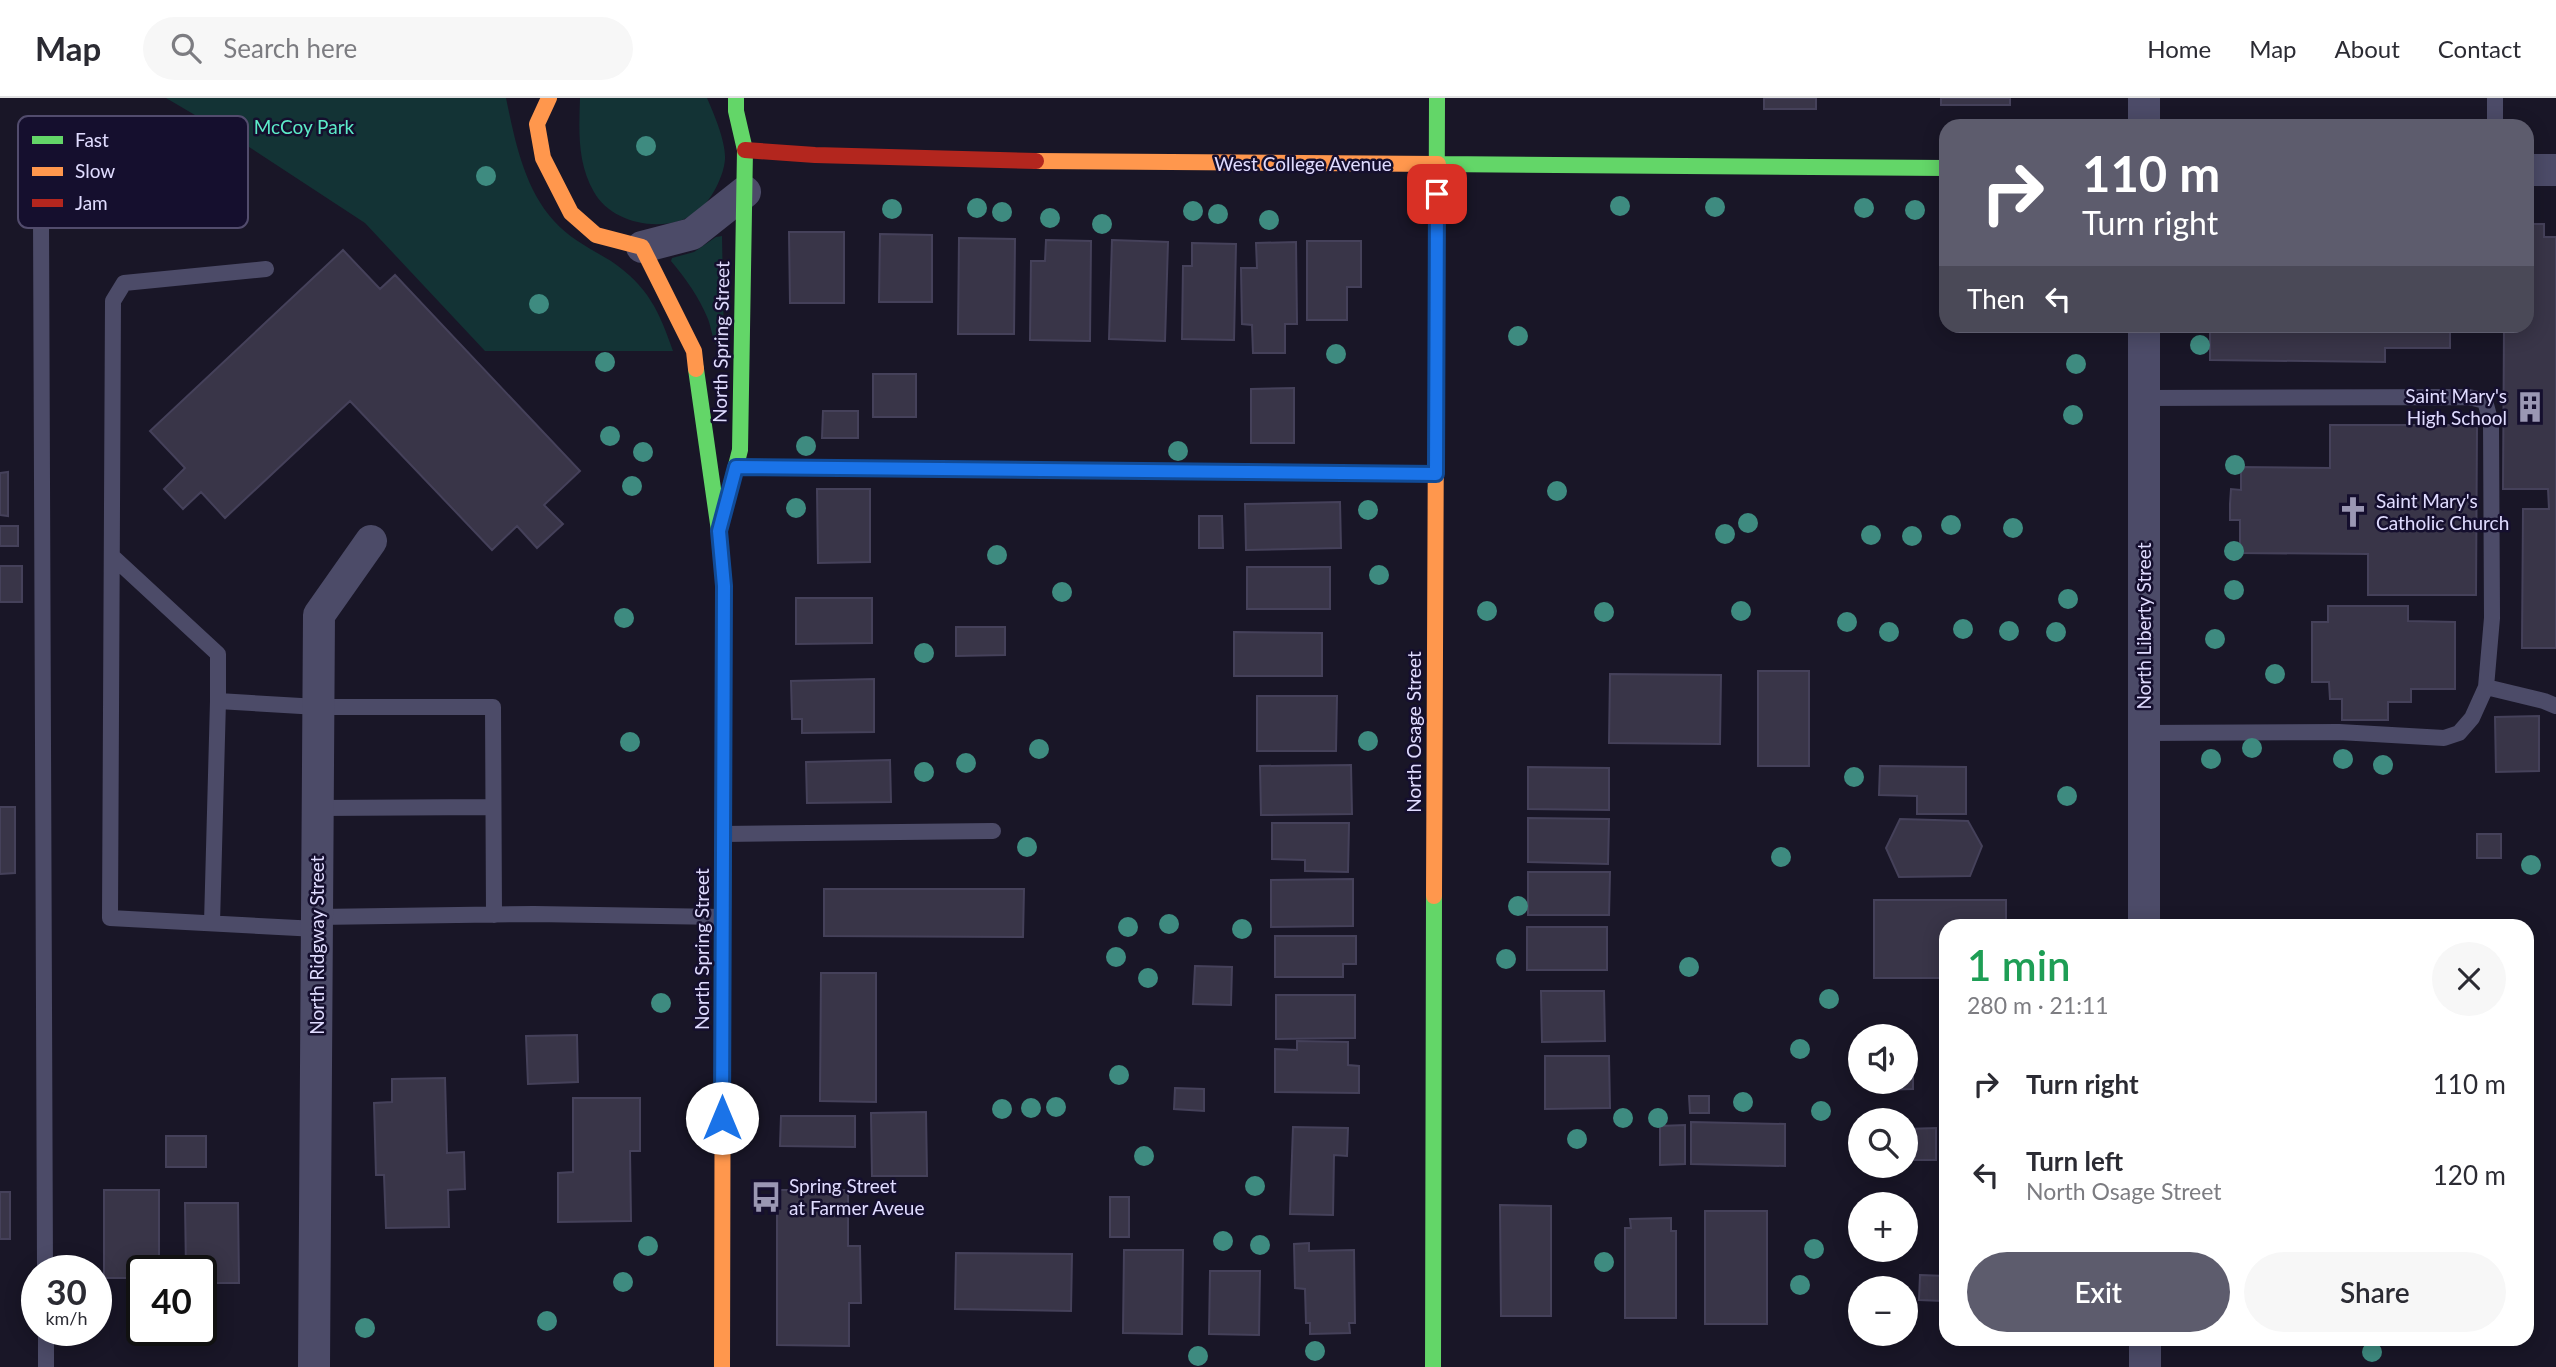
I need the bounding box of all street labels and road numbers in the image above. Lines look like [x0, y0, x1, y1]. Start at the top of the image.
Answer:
street label: West College Avenue [1214, 152, 1392, 175]
street label: North Spring Street [708, 261, 733, 423]
street label: North Liberty Street [2132, 542, 2155, 710]
street label: North Osage Street [1402, 651, 1425, 813]
street label: North Ridgway Street [305, 855, 328, 1035]
street label: North Spring Street [690, 868, 713, 1030]

